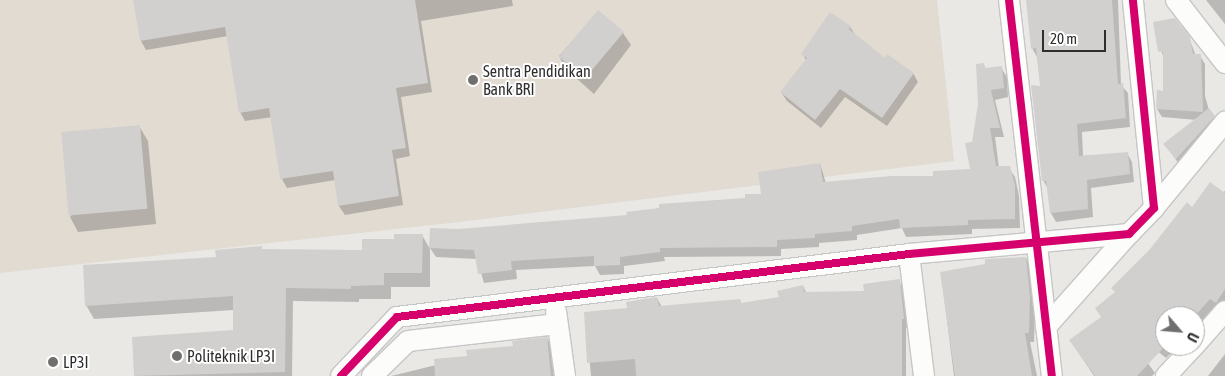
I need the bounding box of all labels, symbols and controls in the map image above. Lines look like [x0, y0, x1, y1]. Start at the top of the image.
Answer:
scale bar [1045, 20, 1109, 52]
text: 20 m [1050, 30, 1077, 47]
place label: Sentra Pendidikan Bank BRI [483, 61, 591, 99]
marker: Sentra Pendidikan Bank BRI [467, 74, 479, 86]
north arrow [1155, 306, 1205, 356]
text: U [1183, 330, 1201, 345]
place label: Politeknik LP3I [187, 346, 275, 366]
marker: Politeknik LP3I [171, 350, 183, 362]
place label: LP3I [63, 352, 89, 372]
marker: LP3I [47, 356, 59, 368]

